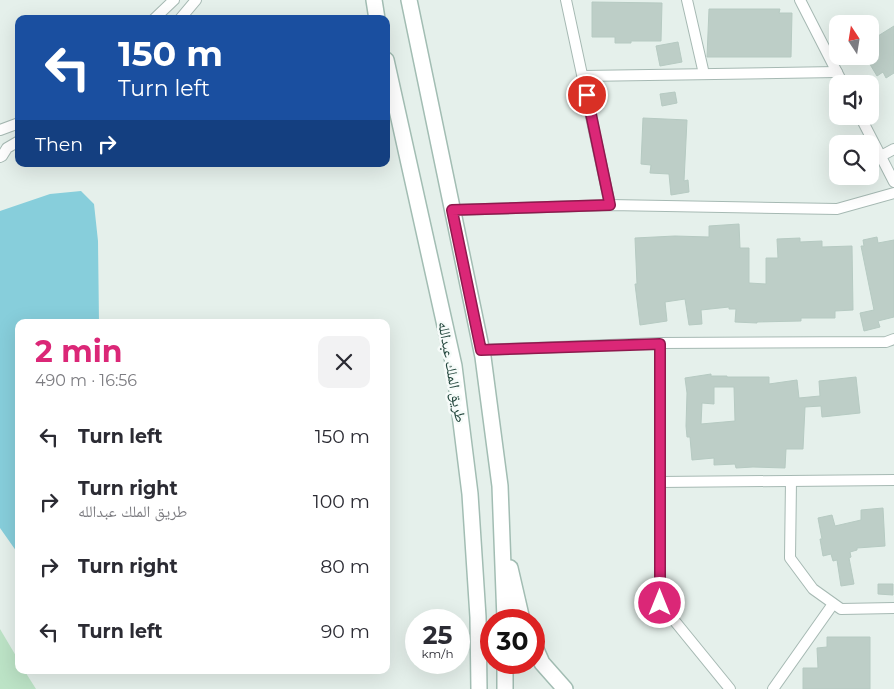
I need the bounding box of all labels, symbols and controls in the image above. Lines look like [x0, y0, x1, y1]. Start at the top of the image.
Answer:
north arrow [829, 15, 879, 65]
map controls [829, 15, 879, 185]
text: 150 m [118, 32, 223, 75]
icon: left [35, 35, 100, 100]
pin [566, 74, 608, 116]
text: Turn left [118, 75, 210, 102]
button: sound [829, 75, 879, 125]
icon: arrive [573, 81, 601, 109]
icon: right [93, 130, 121, 158]
text: Then [35, 133, 83, 156]
button: search [829, 135, 879, 185]
street label: طريق الملك عبدالله [433, 320, 471, 424]
text: 2 min [35, 333, 122, 370]
button: close [318, 336, 370, 388]
text: 490 m · 16:56 [35, 371, 137, 390]
icon: left [35, 423, 63, 451]
text: Turn left [78, 425, 163, 448]
text: 150 m [315, 425, 370, 448]
text: Turn right [78, 477, 178, 500]
icon: right [35, 488, 63, 516]
text: 100 m [313, 490, 370, 513]
text: طريق الملك عبدالله [78, 502, 187, 521]
icon: right [35, 553, 63, 581]
text: Turn right [78, 555, 178, 578]
text: 80 m [320, 555, 370, 578]
position arrow [633, 576, 685, 628]
speed limit sign: 30 [480, 609, 545, 674]
icon: left [35, 618, 63, 646]
text: Turn left [78, 620, 163, 643]
text: 90 m [321, 620, 370, 643]
text: 25 [423, 620, 452, 650]
text: km/h [421, 646, 454, 661]

